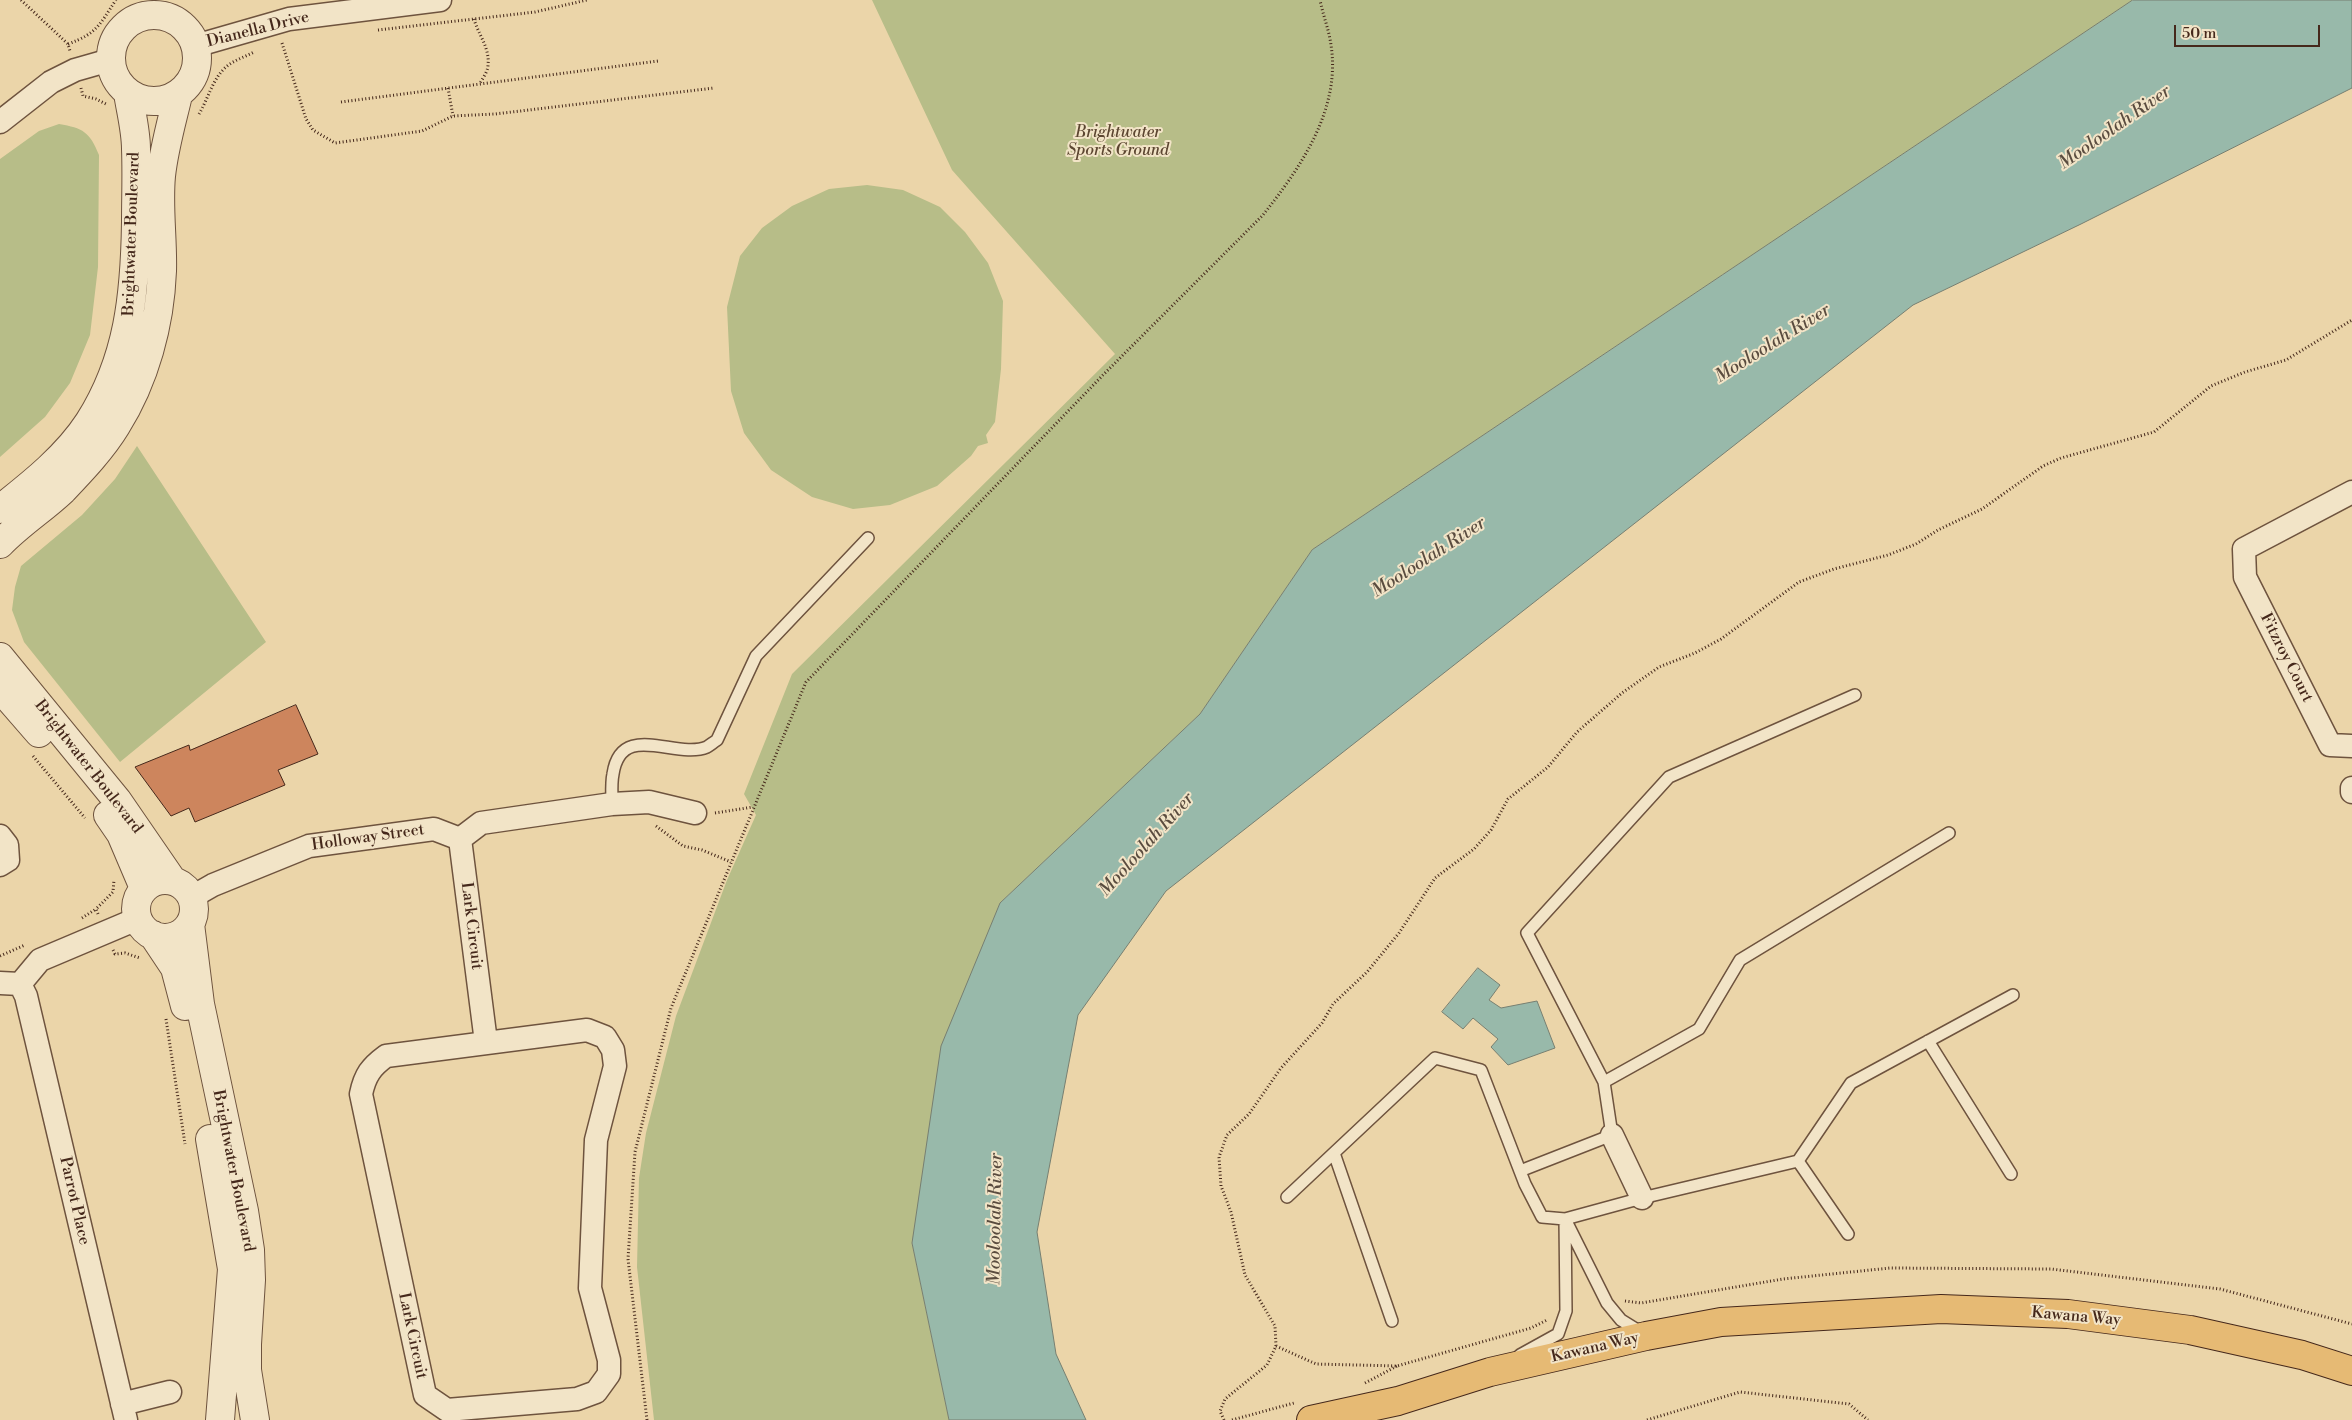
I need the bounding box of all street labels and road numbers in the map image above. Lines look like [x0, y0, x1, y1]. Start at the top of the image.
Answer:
street label: Dianella Drive [205, 8, 311, 52]
street label: Brightwater Boulevard [120, 152, 144, 316]
street label: Fitzroy Court [2255, 610, 2317, 706]
street label: Brightwater Boulevard [30, 696, 146, 838]
street label: Holloway Street [310, 821, 426, 855]
street label: Lark Circuit [456, 881, 486, 971]
street label: Brightwater Boulevard [208, 1089, 258, 1253]
street label: Parrot Place [55, 1155, 93, 1247]
street label: Lark Circuit [393, 1291, 431, 1381]
street label: Kawana Way [2030, 1304, 2122, 1330]
street label: Kawana Way [1549, 1329, 1641, 1367]

